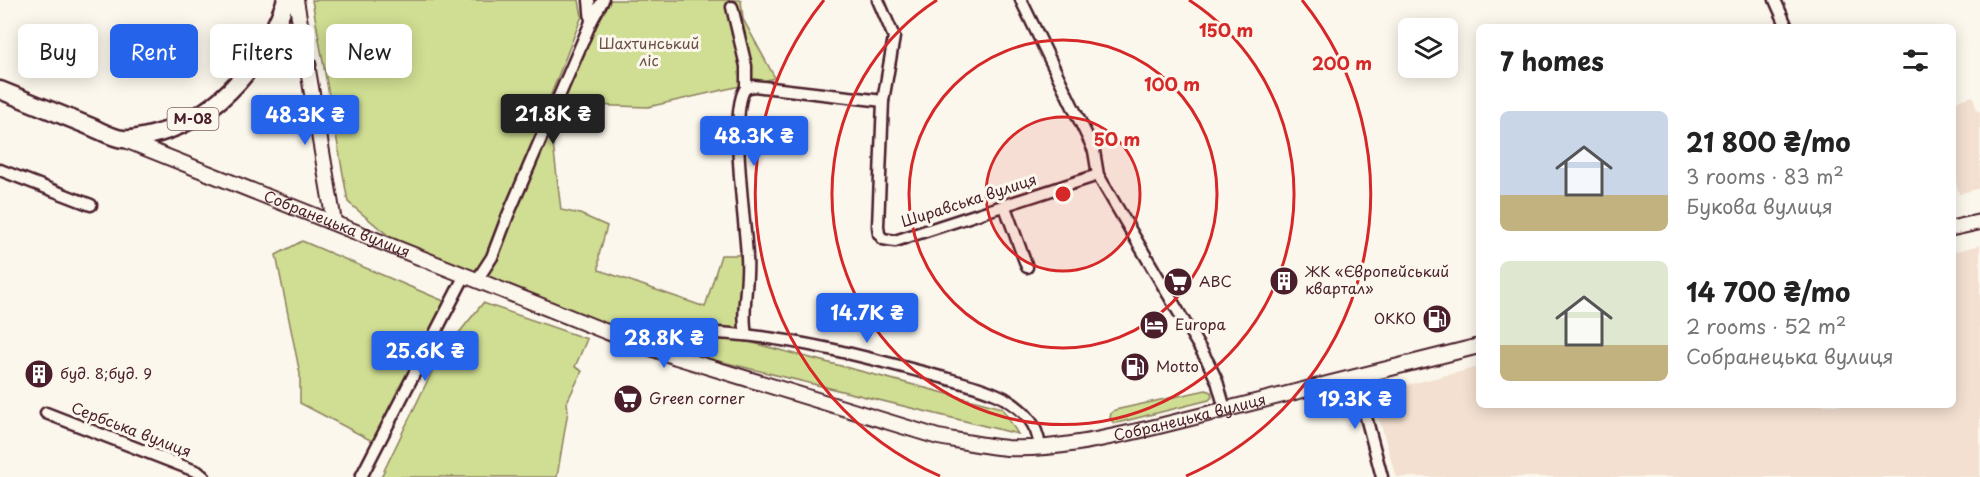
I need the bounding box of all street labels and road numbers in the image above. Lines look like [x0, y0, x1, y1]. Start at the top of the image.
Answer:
road number: М-08 [168, 108, 218, 130]
street label: Ширавська вулиця [898, 167, 1039, 232]
street label: Собранецька вулиця [261, 183, 414, 263]
street label: Собранецька вулиця [1111, 387, 1268, 446]
street label: Сербська вулиця [68, 395, 195, 462]

